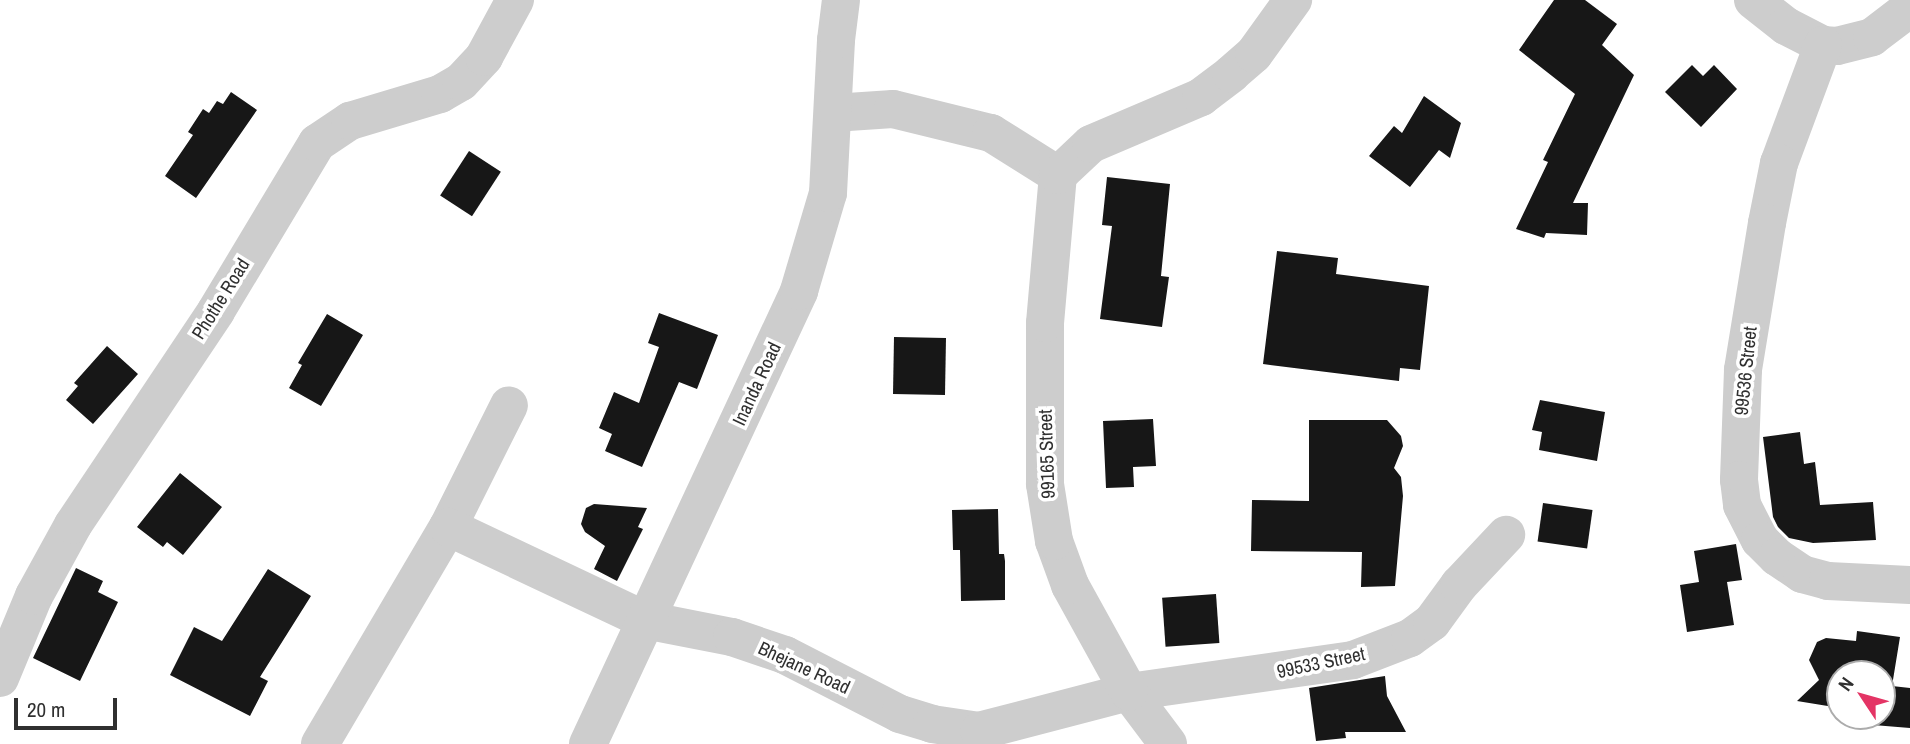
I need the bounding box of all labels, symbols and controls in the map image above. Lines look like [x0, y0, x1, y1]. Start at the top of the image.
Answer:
street label: Phothe Road [187, 254, 255, 344]
street label: 99536 Street [1730, 325, 1762, 417]
street label: Inanda Road [728, 339, 786, 429]
street label: 99165 Street [1034, 409, 1060, 499]
street label: Bhejane Road [754, 637, 854, 699]
street label: 99533 Street [1275, 643, 1367, 683]
north arrow [1826, 660, 1896, 730]
text: N [1832, 672, 1859, 696]
scale bar [18, 684, 121, 728]
text: 20 m [27, 695, 65, 724]

